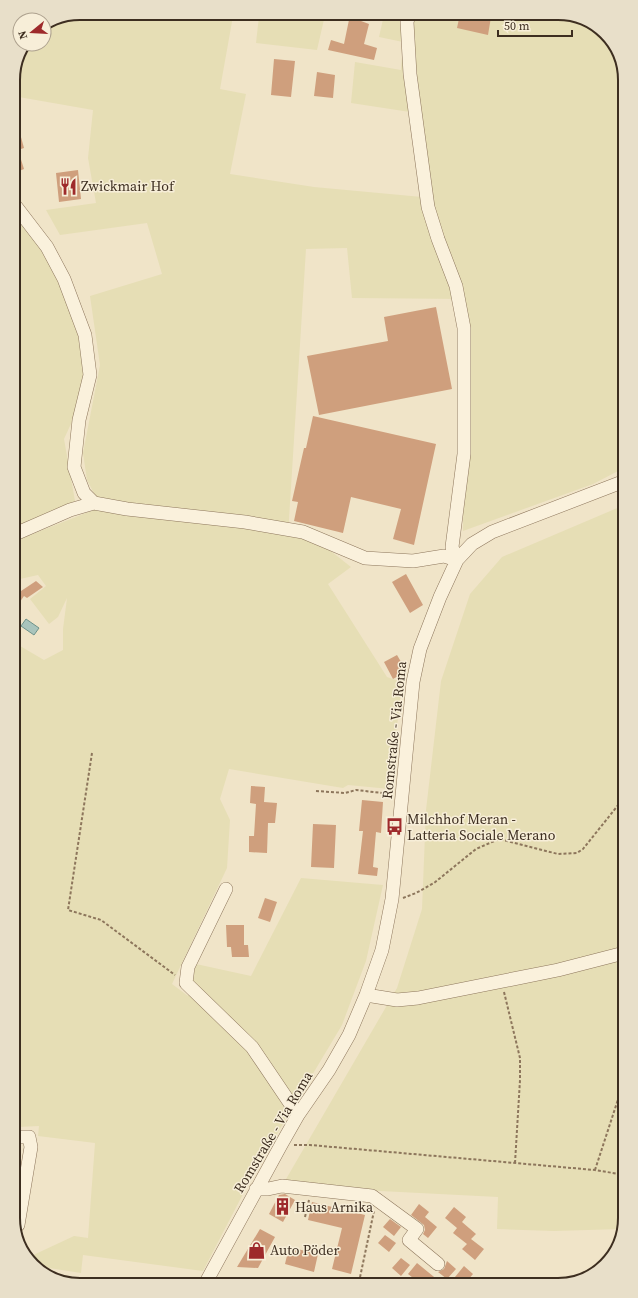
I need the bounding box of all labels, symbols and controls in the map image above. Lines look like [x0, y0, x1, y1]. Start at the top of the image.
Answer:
north arrow [12, 12, 52, 52]
scale bar [498, 12, 572, 38]
text: 50 m [504, 18, 530, 34]
text: N [15, 29, 31, 41]
restaurant icon: Zwickmair Hof [58, 176, 78, 196]
place label: Zwickmair Hof [81, 176, 175, 196]
street label: Romstraße - Via Roma [377, 659, 411, 800]
place label: Milchhof Meran - Latteria Sociale Merano [407, 809, 556, 845]
bus stop icon: Milchhof Meran - Latteria Sociale Merano [384, 817, 404, 837]
street label: Romstraße - Via Roma [229, 1067, 318, 1197]
building icon: Haus Arnika [272, 1197, 292, 1217]
place label: Haus Arnika [295, 1197, 374, 1217]
shop icon: Auto Pöder [247, 1240, 267, 1260]
place label: Auto Pöder [270, 1240, 339, 1260]

